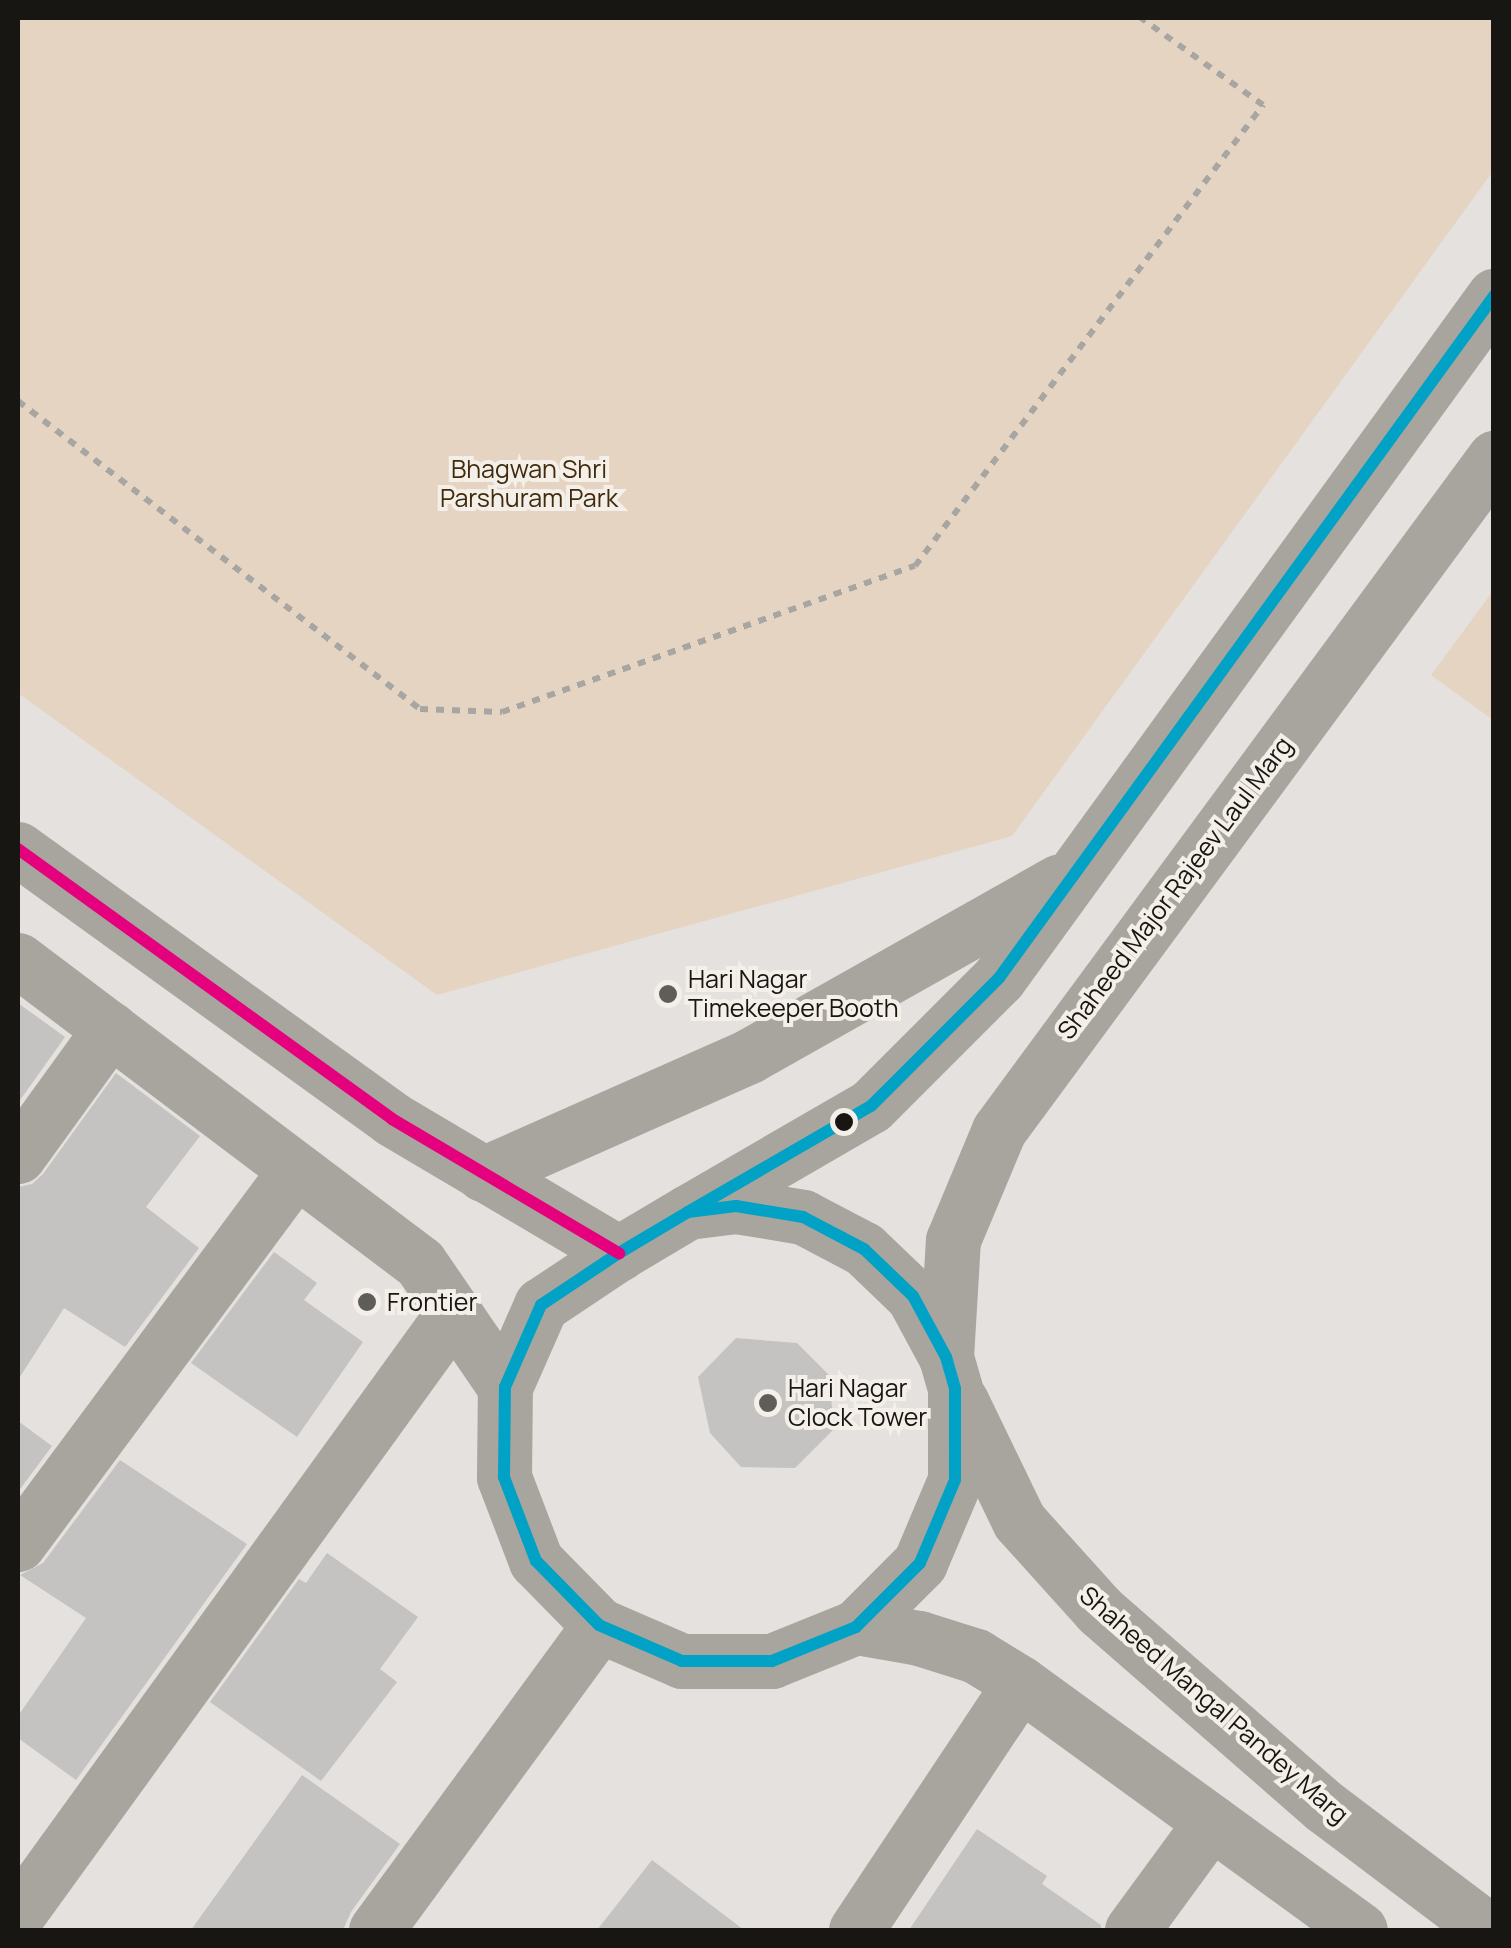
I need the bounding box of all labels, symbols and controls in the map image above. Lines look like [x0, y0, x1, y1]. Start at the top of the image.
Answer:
park label: Bhagwan Shri Parshuram Park [440, 455, 618, 514]
street label: Shaheed Major Rajeev Laul Marg [1051, 731, 1299, 1045]
place label: Hari Nagar Timekeeper Booth [688, 965, 899, 1024]
marker: Hari Nagar Timekeeper Booth [657, 983, 679, 1005]
unlabelled marker [834, 1112, 854, 1132]
place label: Frontier [387, 1287, 477, 1317]
marker: Frontier [356, 1291, 378, 1313]
place label: Hari Nagar Clock Tower [788, 1374, 927, 1433]
marker: Hari Nagar Clock Tower [757, 1392, 779, 1414]
street label: Shaheed Mangal Pandey Marg [1074, 1580, 1354, 1830]

